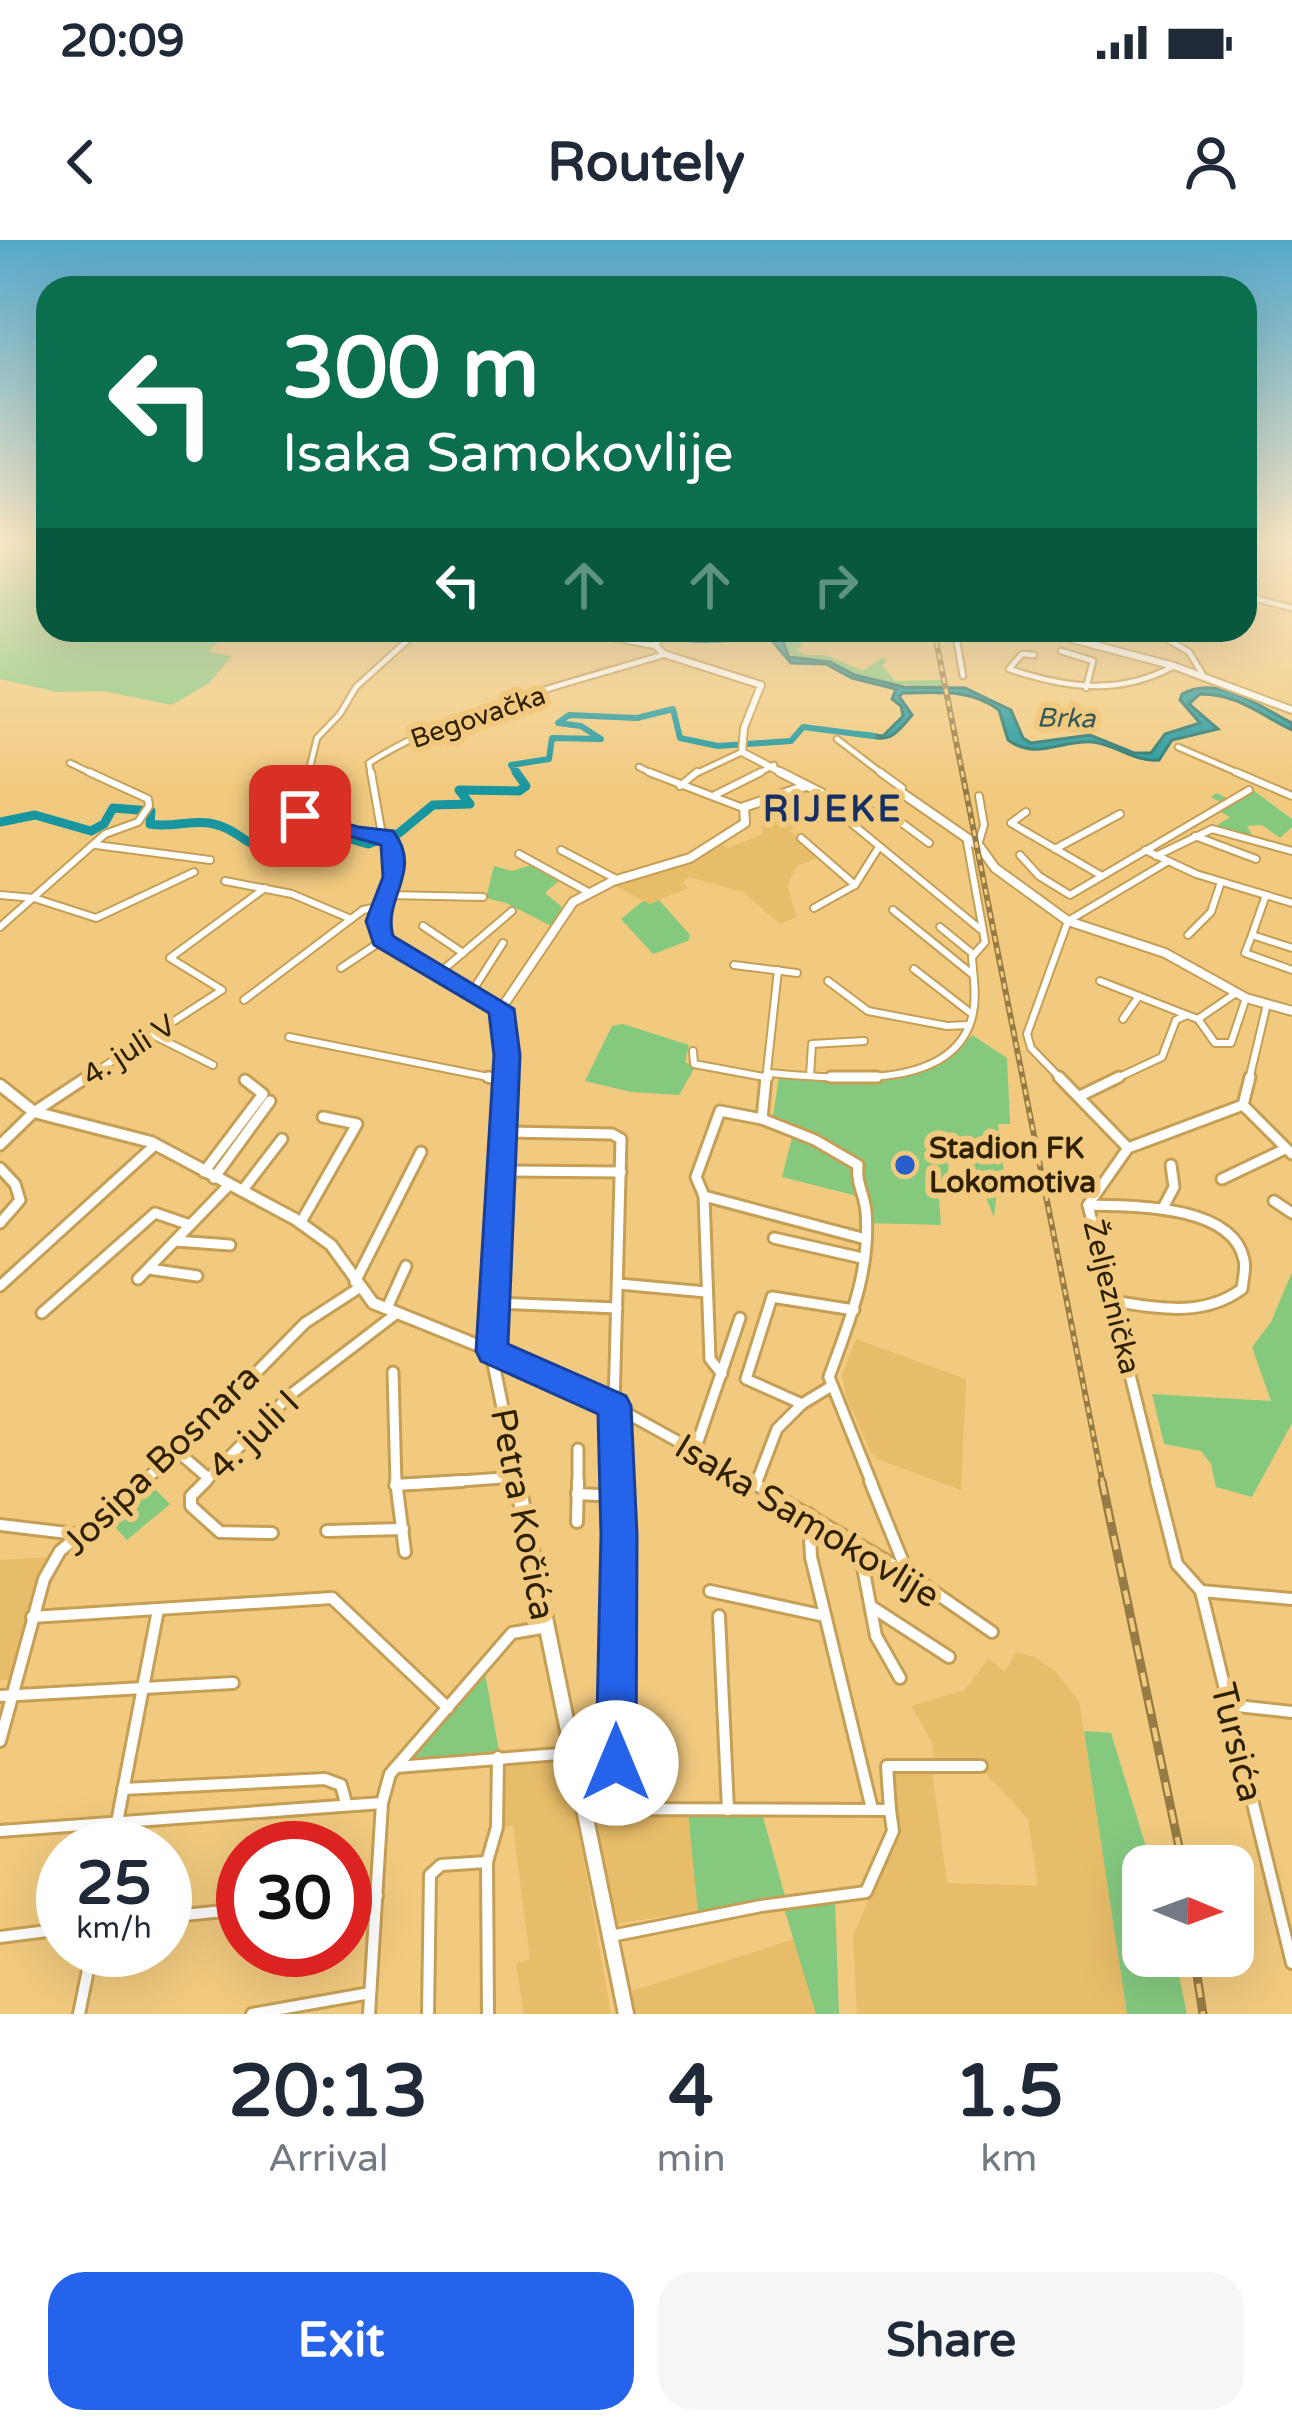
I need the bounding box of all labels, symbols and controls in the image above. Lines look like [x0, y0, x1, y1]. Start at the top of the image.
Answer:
text: 20:09 [60, 15, 185, 69]
icon: back [48, 129, 114, 195]
icon: person [1178, 129, 1244, 195]
text: Routely [547, 130, 745, 195]
text: 300 m [282, 319, 539, 420]
icon: left [84, 324, 240, 480]
text: Isaka Samokovlije [282, 421, 734, 486]
icon: left [425, 552, 491, 618]
icon: ahead [551, 552, 617, 618]
icon: ahead [677, 552, 743, 618]
icon: right [803, 552, 869, 618]
street label: Begovačka [406, 679, 550, 756]
water label: Brka [1036, 701, 1096, 736]
pin [249, 765, 351, 867]
icon: arrive [267, 783, 333, 849]
district label: RIJEKE [763, 788, 903, 831]
street label: 4. juli V [76, 1007, 183, 1094]
place label: Stadion FK Lokomotiva [929, 1130, 1096, 1201]
marker: Stadion FK Lokomotiva [892, 1152, 918, 1178]
street label: Željeznička [1074, 1216, 1149, 1378]
street label: Josipa Bosnara [54, 1355, 269, 1565]
street label: 4. juli I [200, 1381, 309, 1489]
street label: Petra Kočića [481, 1405, 564, 1624]
street label: Isaka Samokovlije [667, 1425, 947, 1617]
street label: Tursića [1201, 1678, 1272, 1806]
position arrow [553, 1700, 679, 1826]
speed limit sign: 30 [216, 1821, 372, 1977]
north arrow [1122, 1845, 1254, 1977]
map controls [1122, 1845, 1254, 1977]
text: 25 [76, 1848, 152, 1920]
text: km/h [76, 1910, 152, 1947]
text: 20:13 [228, 2049, 428, 2136]
text: 4 [669, 2049, 714, 2136]
text: 1.5 [954, 2049, 1063, 2136]
text: Arrival [268, 2135, 389, 2182]
text: min [657, 2135, 726, 2182]
text: km [980, 2135, 1037, 2182]
button: Exit [48, 2272, 634, 2410]
button: Share [658, 2272, 1244, 2410]

